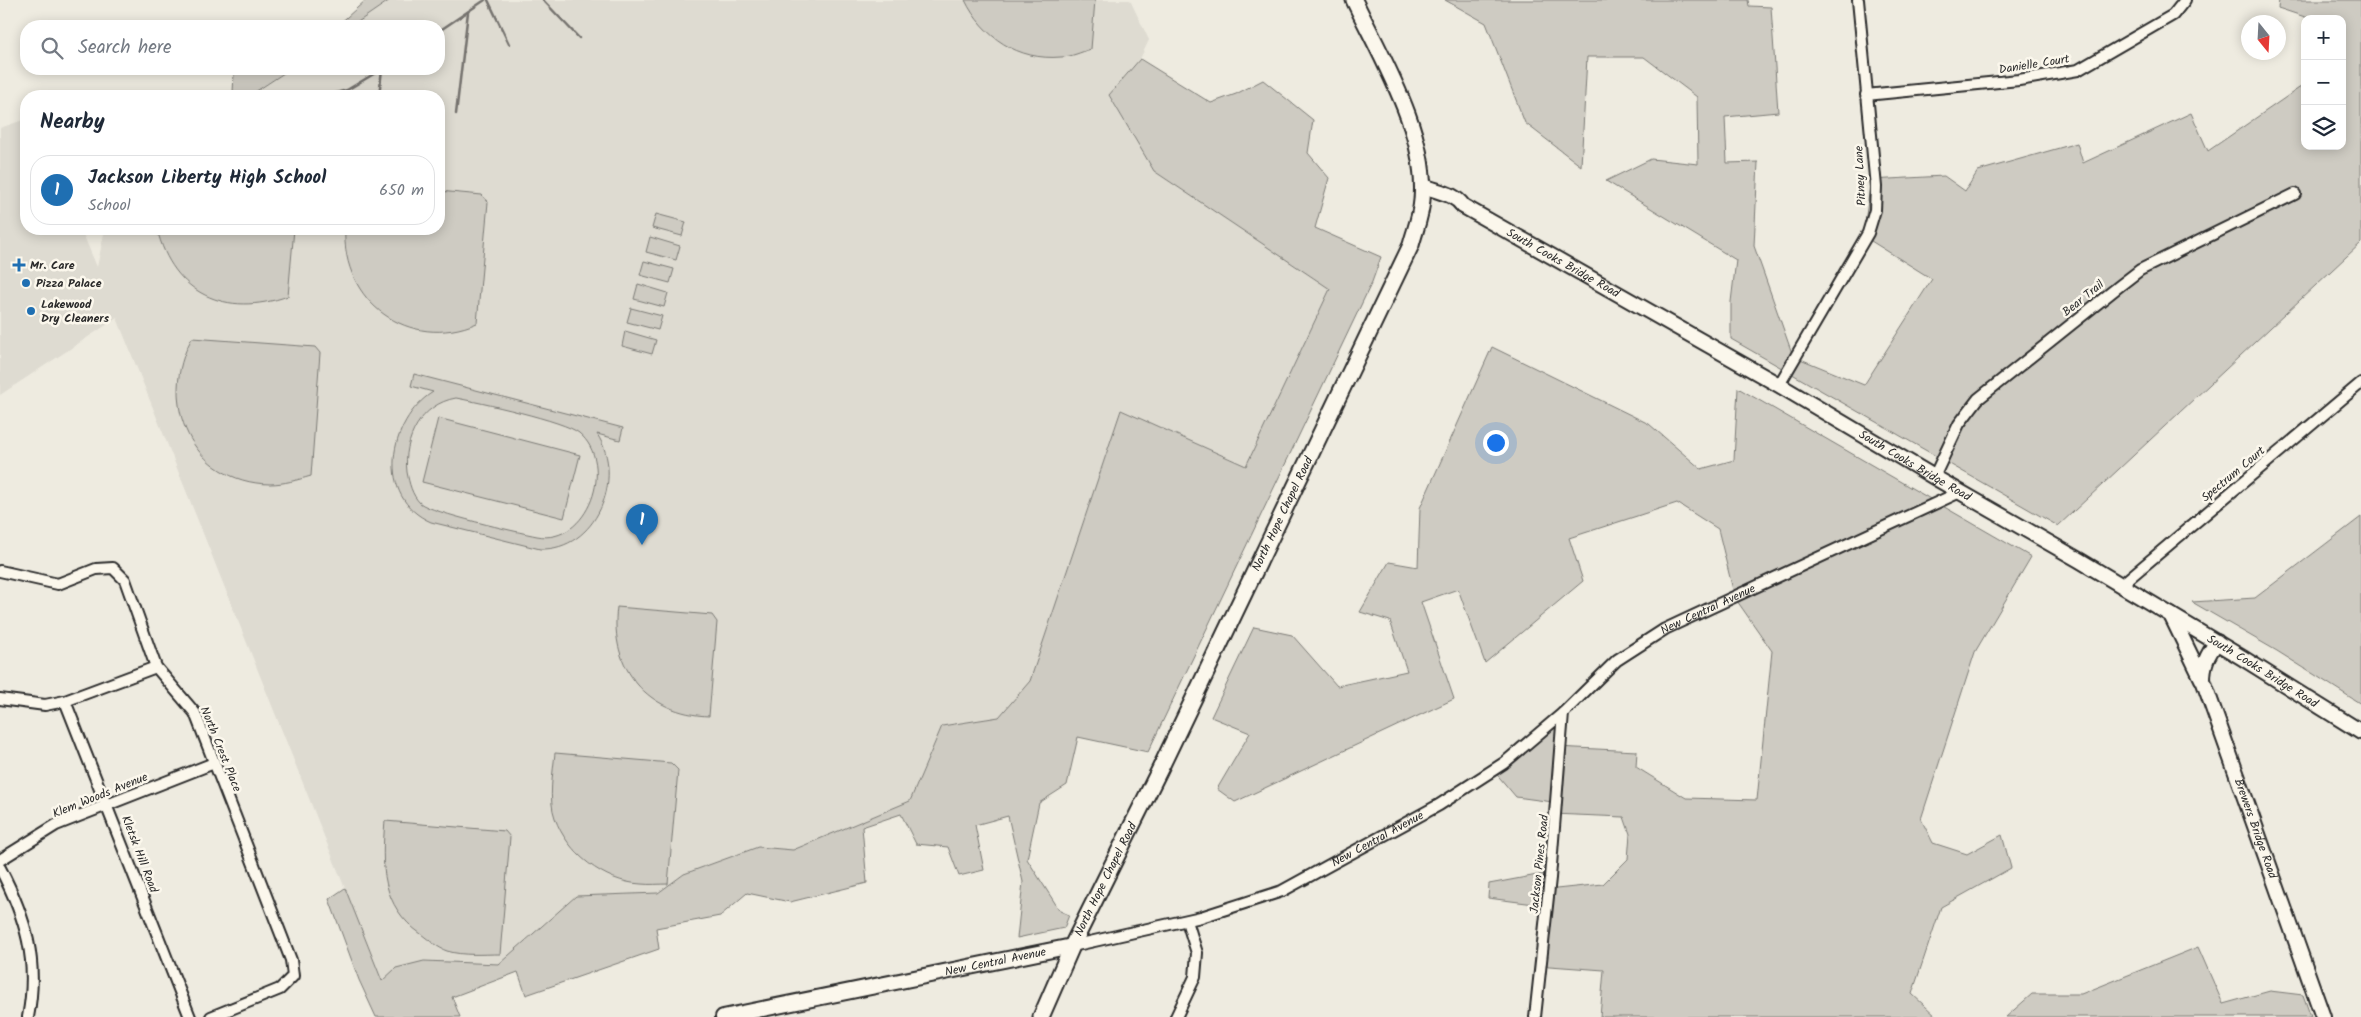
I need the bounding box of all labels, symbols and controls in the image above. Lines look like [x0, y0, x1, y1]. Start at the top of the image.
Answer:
north arrow [2241, 15, 2286, 60]
map controls [2301, 15, 2346, 150]
button: + [2301, 15, 2346, 60]
search box [20, 20, 445, 75]
text: Search here [78, 33, 172, 63]
icon: search [38, 34, 66, 62]
street label: Danielle Court [1997, 49, 2071, 79]
button: − [2301, 60, 2346, 105]
button: layers [2301, 105, 2346, 150]
text: Nearby [40, 106, 105, 139]
street label: Pitney Lane [1849, 145, 1872, 207]
text: Jackson Liberty High School [88, 163, 326, 193]
text: 1 [55, 178, 59, 203]
text: 650 m [379, 178, 424, 203]
text: School [88, 193, 131, 218]
street label: South Cooks Bridge Road [1503, 223, 1624, 303]
place label: Mr. Care [30, 256, 75, 275]
marker: Mr. Care [12, 258, 26, 272]
place label: Pizza Palace [36, 274, 102, 293]
street label: Bear Trail [2058, 275, 2108, 321]
marker: Pizza Palace [20, 277, 32, 289]
place label: Lakewood Dry Cleaners [41, 295, 110, 328]
marker: Lakewood Dry Cleaners [25, 305, 37, 317]
street label: South Cooks Bridge Road [1855, 425, 1975, 507]
your location [1483, 430, 1509, 456]
street label: Spectrum Court [2197, 442, 2270, 507]
street label: North Hope Chapel Road [1247, 453, 1319, 575]
pin: 1 [626, 504, 658, 545]
street label: New Central Avenue [1657, 579, 1759, 640]
street label: South Cooks Bridge Road [2203, 630, 2323, 714]
street label: North Crest Place [195, 704, 246, 795]
street label: Klem Woods Avenue [50, 767, 151, 823]
street label: Brewers Bridge Road [2229, 776, 2282, 882]
street label: New Central Avenue [1328, 806, 1428, 872]
street label: Kletsk Hill Road [116, 813, 163, 896]
street label: Jackson Pines Road [1525, 813, 1554, 914]
street label: North Hope Chapel Road [1069, 818, 1142, 940]
street label: New Central Avenue [943, 942, 1048, 982]

